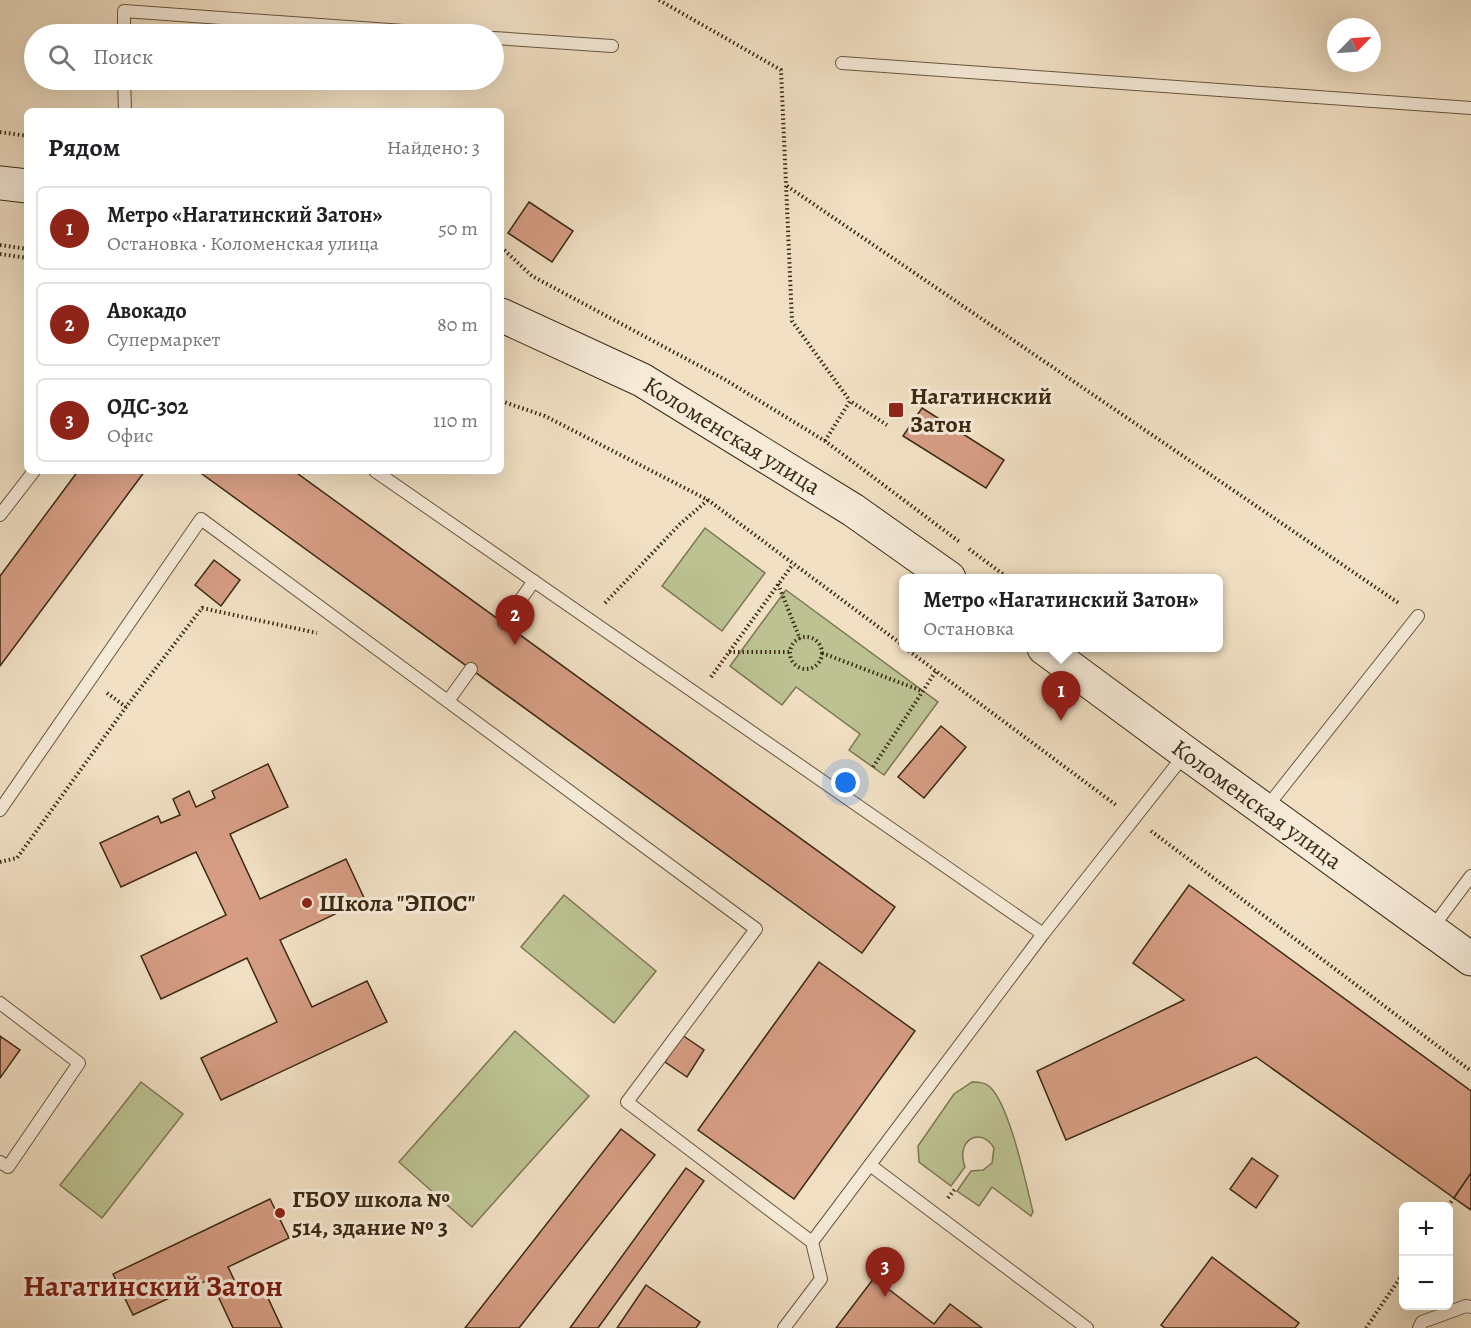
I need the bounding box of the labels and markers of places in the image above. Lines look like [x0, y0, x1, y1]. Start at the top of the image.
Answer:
place label: Нагатинский Затон [910, 380, 1052, 440]
marker: Нагатинский Затон [887, 401, 905, 419]
pin: 2 [496, 596, 534, 645]
pin: 1 [1042, 672, 1080, 721]
place label: Школа "ЭПОС" [319, 887, 475, 919]
marker: Школа "ЭПОС" [300, 896, 314, 910]
place label: ГБОУ школа № 514, здание № 3 [292, 1183, 450, 1243]
marker: ГБОУ школа № 514, здание № 3 [273, 1206, 287, 1220]
pin: 3 [866, 1248, 904, 1297]

